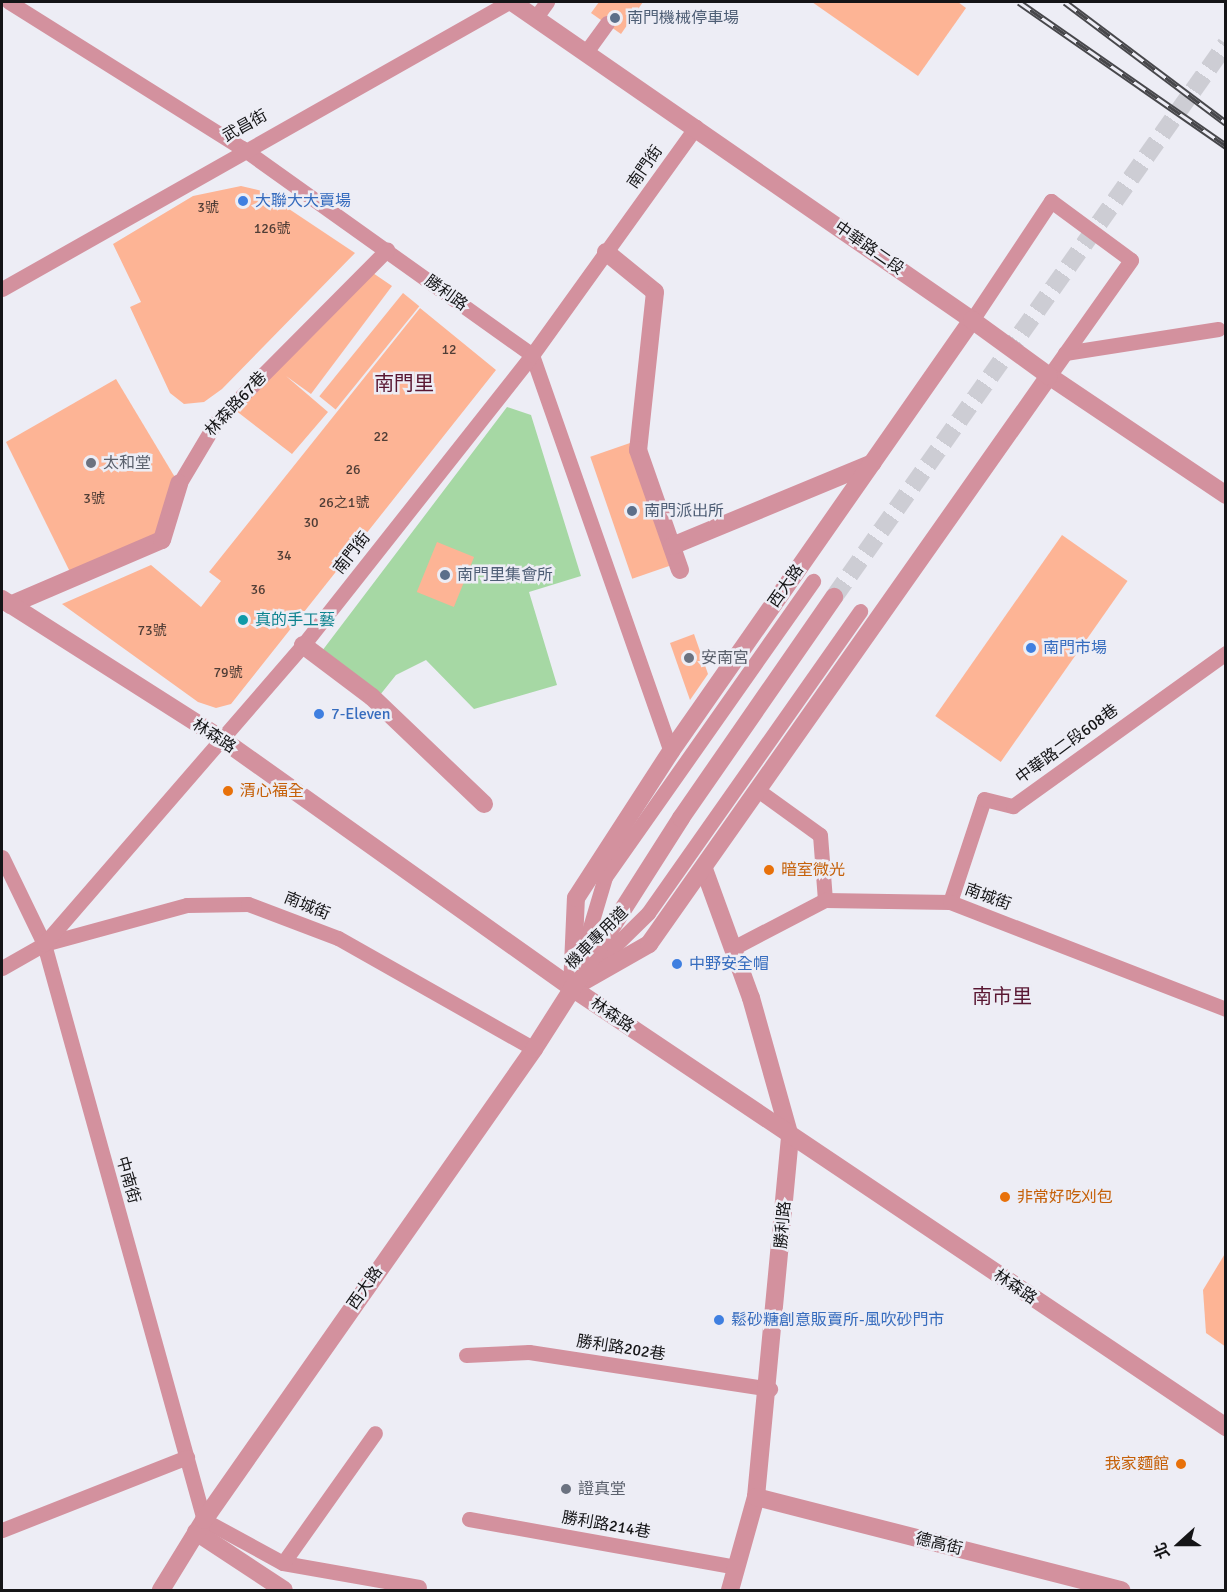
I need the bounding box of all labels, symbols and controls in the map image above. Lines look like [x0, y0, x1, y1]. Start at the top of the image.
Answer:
place label: 南門機械停車場 [627, 8, 739, 28]
marker: 南門機械停車場 [608, 11, 622, 25]
street label: 武昌街 [219, 106, 271, 146]
street label: 南門街 [623, 142, 667, 192]
place label: 大聯大大賣場 [255, 191, 351, 211]
marker: 大聯大大賣場 [236, 194, 250, 208]
house number: 3號 [197, 200, 219, 216]
street label: 中華路二段 [831, 217, 907, 279]
house number: 126號 [254, 221, 290, 237]
street label: 勝利路 [421, 271, 471, 315]
house number: 12 [441, 342, 457, 358]
street label: 林森路67巷 [201, 368, 271, 440]
district label: 南門里 [374, 371, 434, 395]
house number: 22 [373, 429, 389, 445]
place label: 太和堂 [103, 453, 151, 473]
marker: 太和堂 [84, 456, 98, 470]
house number: 26 [345, 462, 361, 478]
house number: 3號 [83, 491, 105, 507]
house number: 26之1號 [319, 495, 369, 511]
place label: 南門派出所 [644, 501, 724, 521]
marker: 南門派出所 [625, 504, 639, 518]
house number: 30 [303, 515, 319, 531]
street label: 南門街 [330, 528, 374, 578]
house number: 34 [276, 548, 292, 564]
street label: 西大路 [764, 561, 808, 611]
place label: 南門里集會所 [457, 565, 553, 585]
marker: 南門里集會所 [438, 568, 452, 582]
house number: 36 [250, 582, 266, 598]
place label: 真的手工藝 [255, 610, 335, 630]
marker: 真的手工藝 [236, 613, 250, 627]
house number: 73號 [137, 623, 167, 639]
place label: 南門市場 [1043, 638, 1107, 658]
marker: 南門市場 [1024, 641, 1038, 655]
place label: 安南宮 [701, 648, 749, 668]
marker: 安南宮 [682, 651, 696, 665]
house number: 79號 [213, 665, 243, 681]
street label: 中華路二段608巷 [1012, 700, 1122, 788]
place label: 7-Eleven [331, 704, 390, 724]
marker: 7-Eleven [312, 707, 326, 721]
street label: 林森路 [189, 715, 239, 757]
place label: 清心福全 [240, 781, 304, 801]
marker: 清心福全 [221, 784, 235, 798]
place label: 暗室微光 [781, 860, 845, 880]
marker: 暗室微光 [762, 863, 776, 877]
street label: 南城街 [962, 880, 1014, 914]
street label: 南城街 [281, 888, 333, 924]
street label: 機車專用道 [562, 903, 632, 973]
place label: 中野安全帽 [689, 954, 769, 974]
marker: 中野安全帽 [670, 957, 684, 971]
district label: 南市里 [972, 984, 1032, 1008]
street label: 林森路 [587, 994, 637, 1036]
street label: 中南街 [112, 1154, 144, 1206]
place label: 非常好吃刈包 [1017, 1187, 1113, 1207]
marker: 非常好吃刈包 [998, 1190, 1012, 1204]
street label: 勝利路 [771, 1200, 795, 1250]
street label: 西大路 [343, 1263, 387, 1313]
street label: 林森路 [990, 1266, 1040, 1308]
place label: 鬆砂糖創意販賣所-風吹砂門市 [731, 1310, 945, 1330]
marker: 鬆砂糖創意販賣所-風吹砂門市 [712, 1313, 726, 1327]
street label: 勝利路202巷 [575, 1331, 667, 1365]
place label: 我家麵館 [1105, 1454, 1169, 1474]
marker: 我家麵館 [1174, 1457, 1188, 1471]
place label: 證真堂 [578, 1479, 626, 1499]
marker: 證真堂 [559, 1482, 573, 1496]
street label: 勝利路214巷 [560, 1508, 652, 1542]
north arrow [1149, 1514, 1209, 1574]
street label: 德高街 [913, 1529, 965, 1559]
text: 北 [1150, 1539, 1174, 1562]

